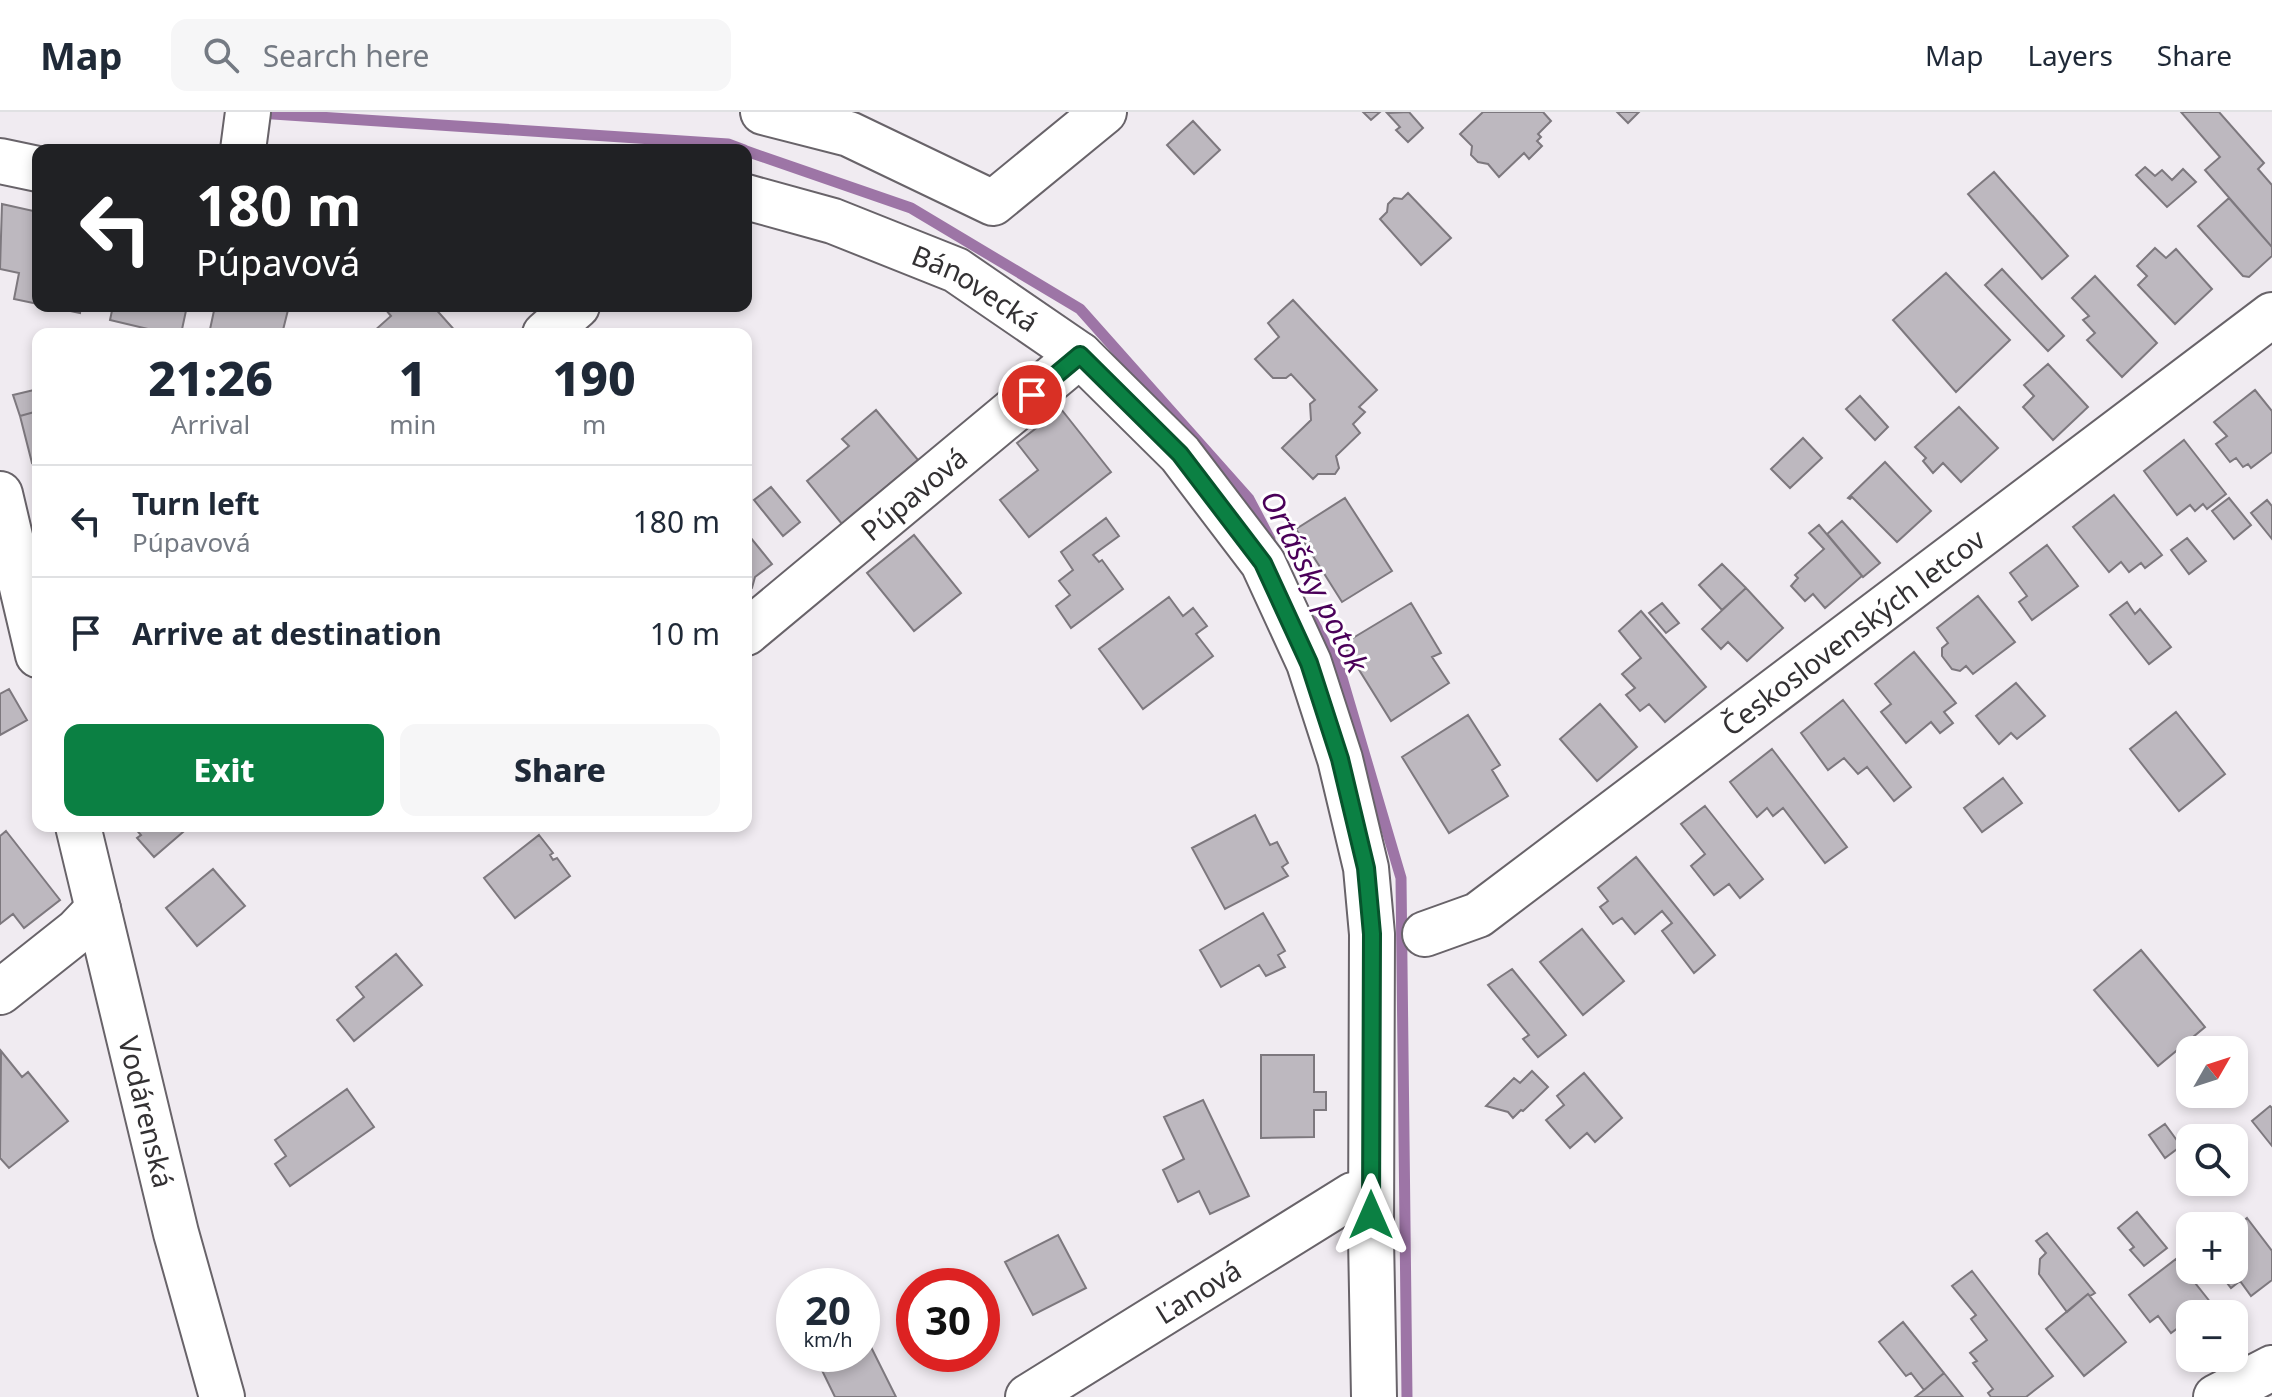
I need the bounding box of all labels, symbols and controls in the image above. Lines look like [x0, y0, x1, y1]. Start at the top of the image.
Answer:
search box [171, 19, 731, 91]
text: Map [40, 29, 123, 81]
icon: search [199, 33, 243, 77]
text: Search here [263, 35, 430, 76]
text: Map [1925, 36, 1983, 74]
text: Layers [2027, 36, 2113, 74]
text: Share [2157, 36, 2232, 74]
text: 180 m [196, 166, 361, 242]
icon: left [64, 176, 168, 280]
street label: Bánovecká [907, 235, 1046, 340]
text: Púpavová [196, 238, 360, 287]
text: 21:26 [148, 345, 273, 410]
text: 1 [399, 345, 427, 410]
text: 190 [553, 345, 636, 410]
pin [998, 361, 1066, 429]
icon: arrive [1010, 373, 1054, 417]
text: Arrival [171, 406, 250, 442]
text: min [389, 406, 436, 442]
text: m [582, 406, 606, 442]
street label: Púpavová [852, 438, 975, 549]
text: Turn left [132, 483, 260, 524]
water label: Ortášsky potok [1252, 483, 1379, 680]
icon: left [64, 499, 108, 543]
text: 180 m [633, 501, 720, 542]
street label: Československých letcov [1713, 519, 1993, 744]
text: Púpavová [132, 524, 251, 560]
icon: arrive [64, 611, 108, 655]
text: Arrive at destination [132, 613, 442, 654]
text: 10 m [650, 613, 720, 654]
button: Exit [64, 724, 384, 816]
button: Share [400, 724, 720, 816]
street label: Vodárenská [110, 1032, 183, 1191]
north arrow [2176, 1036, 2248, 1108]
map controls [2176, 1036, 2248, 1372]
button: search [2176, 1124, 2248, 1196]
position arrow [1329, 1173, 1413, 1257]
button: + [2176, 1212, 2248, 1284]
street label: Ľanová [1148, 1250, 1248, 1332]
speed limit sign: 30 [896, 1268, 1000, 1372]
text: 20 [805, 1282, 851, 1337]
button: − [2176, 1300, 2248, 1372]
text: km/h [803, 1326, 853, 1353]

